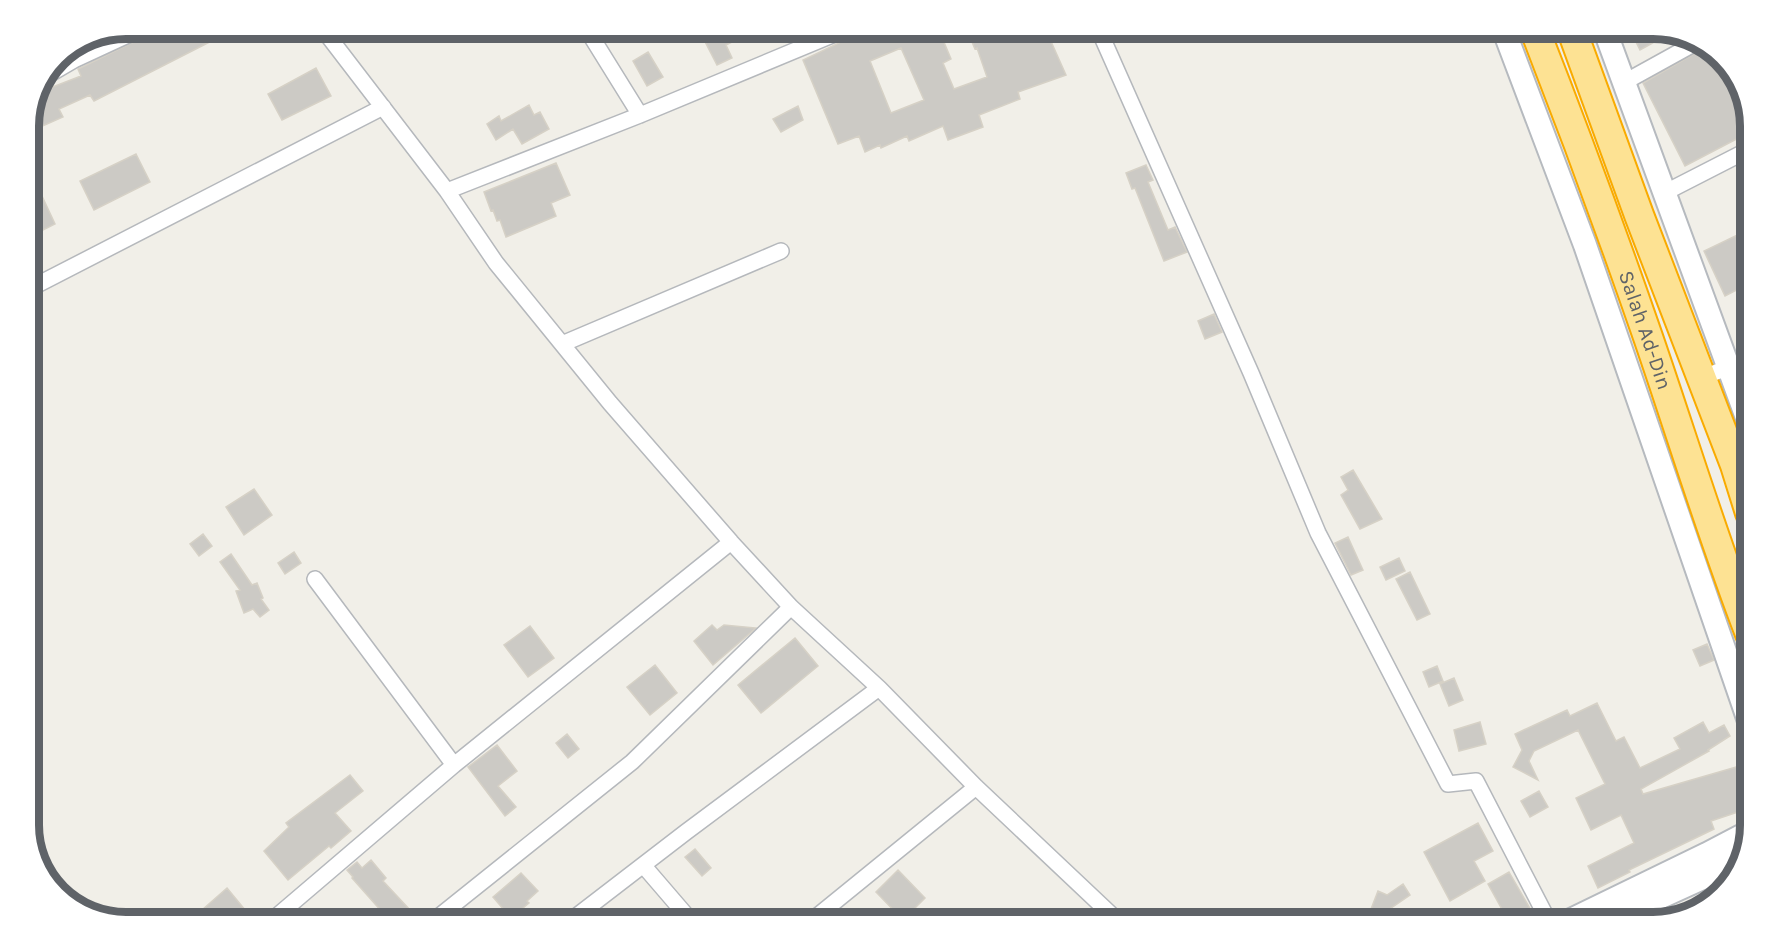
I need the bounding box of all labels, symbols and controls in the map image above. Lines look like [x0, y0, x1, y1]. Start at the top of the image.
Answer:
street label: Salah Ad-Din [1614, 267, 1677, 393]

